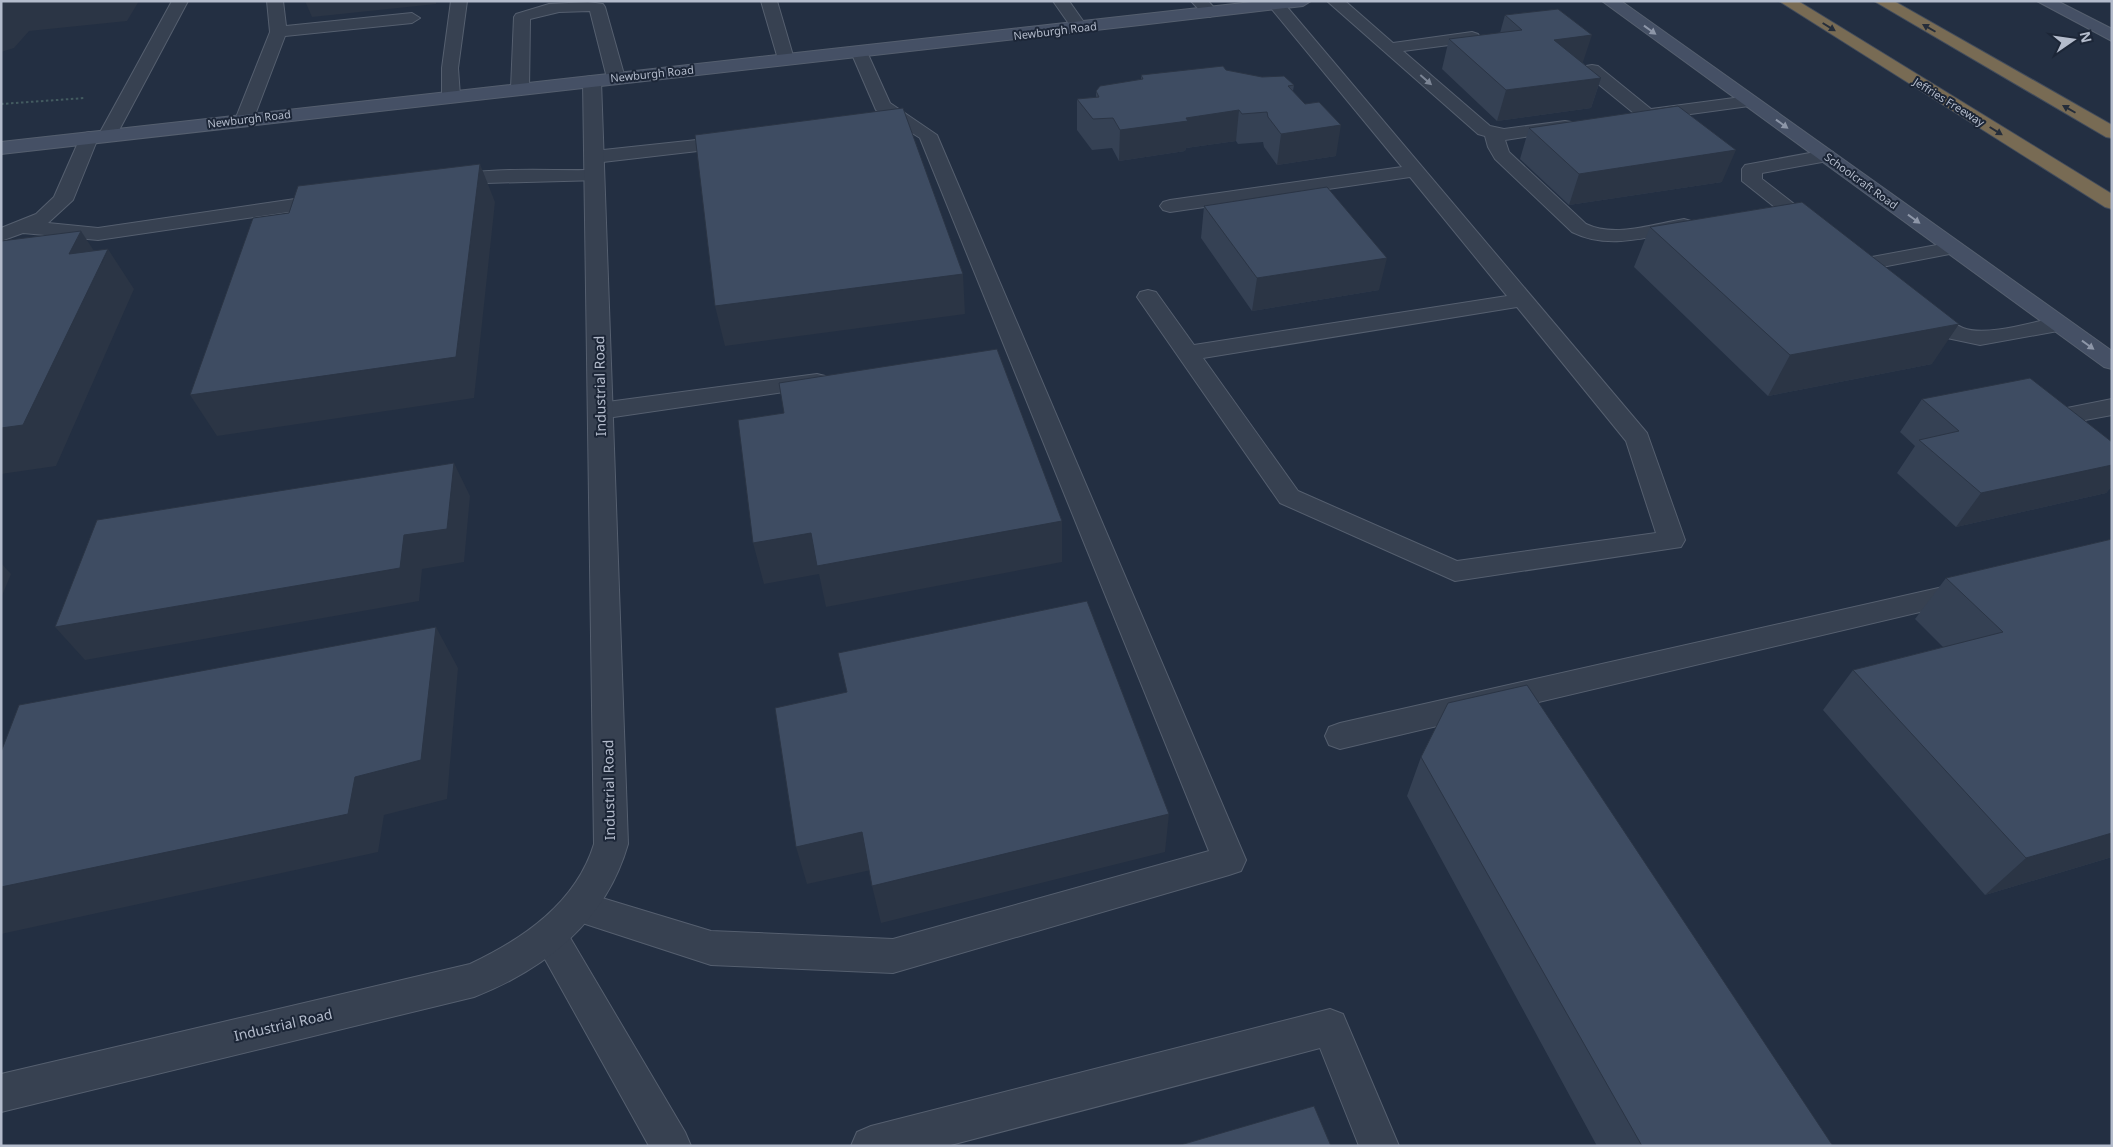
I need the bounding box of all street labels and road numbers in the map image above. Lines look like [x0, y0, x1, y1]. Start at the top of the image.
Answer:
street label: Newburgh Road [1012, 18, 1097, 43]
street label: Newburgh Road [609, 62, 694, 85]
street label: Jeffries Freeway [1910, 73, 1988, 130]
street label: Newburgh Road [206, 106, 291, 131]
street label: Schoolcraft Road [1822, 149, 1901, 212]
street label: Industrial Road [589, 336, 610, 436]
street label: Industrial Road [598, 740, 619, 840]
street label: Industrial Road [232, 1004, 334, 1045]

